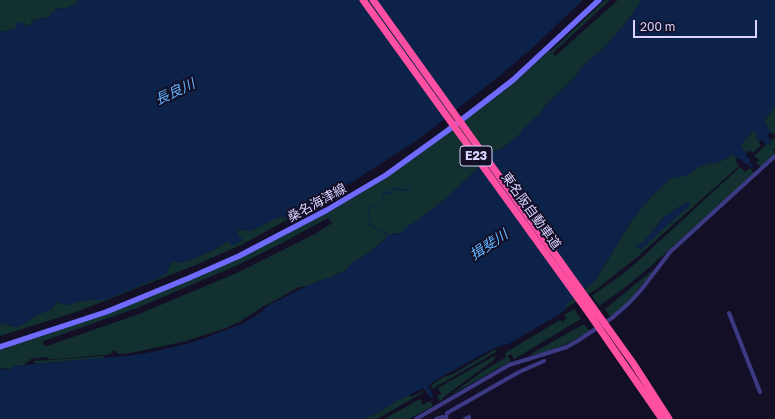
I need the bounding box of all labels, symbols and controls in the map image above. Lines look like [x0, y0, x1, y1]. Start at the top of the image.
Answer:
scale bar [635, 12, 759, 38]
text: 200 m [640, 19, 675, 34]
water label: 長良川 [152, 76, 198, 108]
road number: E23 [460, 146, 492, 166]
street label: 東名阪自動車道 [498, 170, 564, 252]
street label: 桑名海津線 [285, 180, 349, 226]
water label: 揖斐川 [467, 226, 511, 264]

